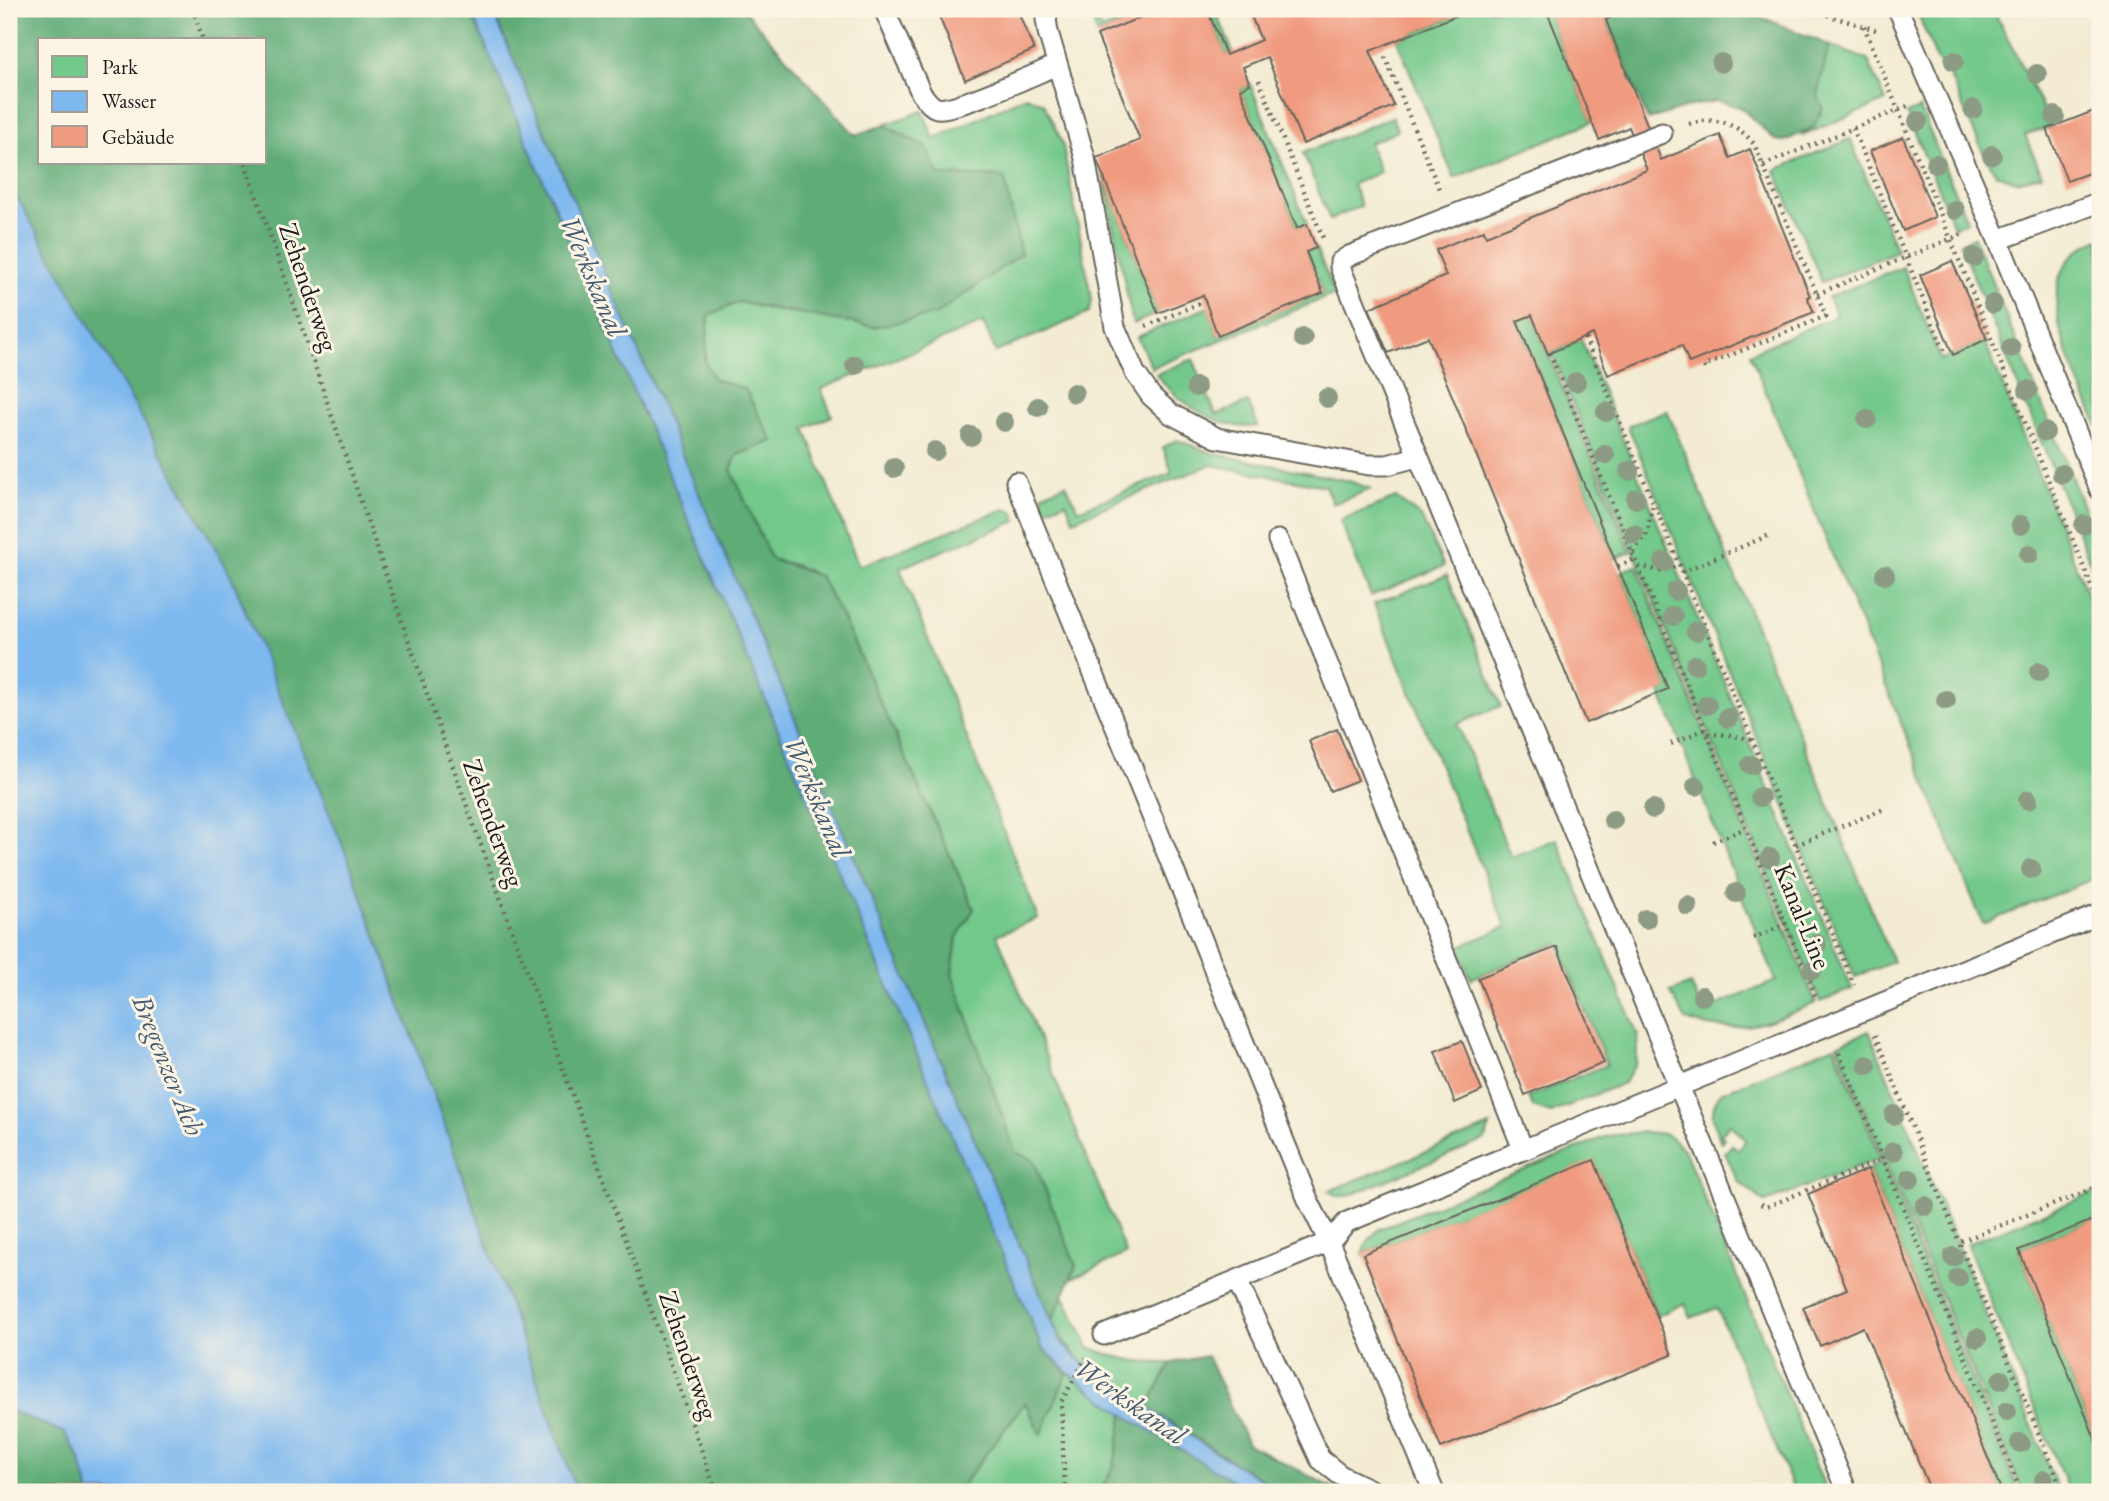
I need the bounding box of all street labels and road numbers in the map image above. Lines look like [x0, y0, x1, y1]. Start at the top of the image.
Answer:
street label: Zehenderweg [271, 218, 347, 356]
street label: Zehenderweg [455, 754, 533, 892]
street label: Kanal-Line [1766, 858, 1840, 974]
street label: Zehenderweg [651, 1286, 727, 1424]

